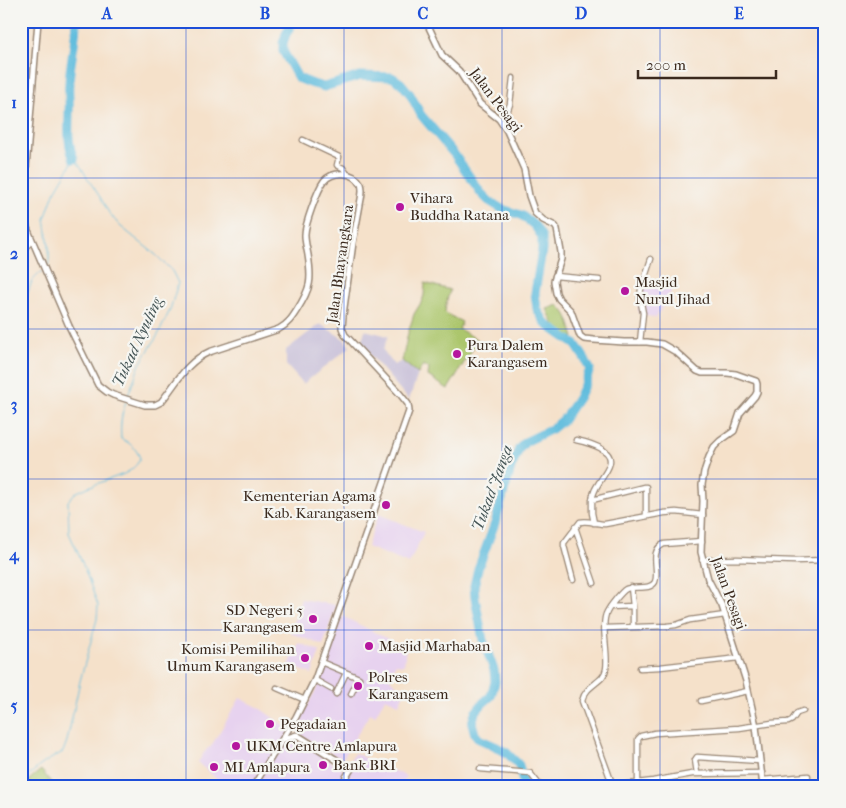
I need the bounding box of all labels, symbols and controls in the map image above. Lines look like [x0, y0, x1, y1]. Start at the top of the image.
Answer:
text: A [101, 4, 113, 23]
text: B [260, 4, 270, 23]
text: C [418, 4, 429, 23]
text: D [575, 4, 587, 23]
text: E [734, 4, 744, 23]
scale bar [638, 48, 776, 80]
text: 200 m [646, 56, 686, 74]
street label: Jalan Pesagi [465, 63, 527, 136]
text: 1 [11, 93, 17, 112]
place label: Vihara Buddha Ratana [409, 189, 510, 224]
marker: Vihara Buddha Ratana [394, 201, 406, 213]
street label: Jalan Bhayangkara [323, 203, 357, 325]
text: 2 [10, 244, 18, 263]
place label: Masjid Nurul Jihad [635, 273, 711, 308]
marker: Masjid Nurul Jihad [619, 285, 631, 297]
water label: Tukad Nyuling [108, 293, 166, 390]
place label: Pura Dalem Karangasem [467, 336, 548, 371]
marker: Pura Dalem Karangasem [451, 348, 463, 360]
text: 3 [11, 395, 17, 415]
water label: Tukad Janga [468, 443, 516, 533]
place label: Kementerian Agama Kab. Karangasem [243, 487, 377, 522]
marker: Kementerian Agama Kab. Karangasem [380, 499, 392, 511]
text: 4 [8, 545, 20, 565]
street label: Jalan Pesagi [707, 553, 751, 633]
place label: SD Negeri 5 Karangasem [223, 601, 304, 636]
marker: SD Negeri 5 Karangasem [307, 613, 319, 625]
place label: Masjid Marhaban [379, 637, 491, 655]
place label: Komisi Pemilihan Umum Karangasem [166, 640, 296, 675]
marker: Masjid Marhaban [363, 640, 375, 652]
marker: Komisi Pemilihan Umum Karangasem [299, 652, 311, 664]
place label: Polres Karangasem [368, 668, 449, 703]
marker: Polres Karangasem [352, 680, 364, 692]
text: 5 [11, 696, 18, 715]
place label: Pegadaian [280, 715, 347, 733]
marker: Pegadaian [264, 718, 276, 730]
place label: UKM Centre Amlapura [246, 737, 398, 755]
marker: UKM Centre Amlapura [230, 740, 242, 752]
place label: Bank BRI [333, 756, 396, 774]
place label: MI Amlapura [224, 758, 311, 776]
marker: Bank BRI [317, 759, 329, 771]
marker: MI Amlapura [208, 761, 220, 773]

